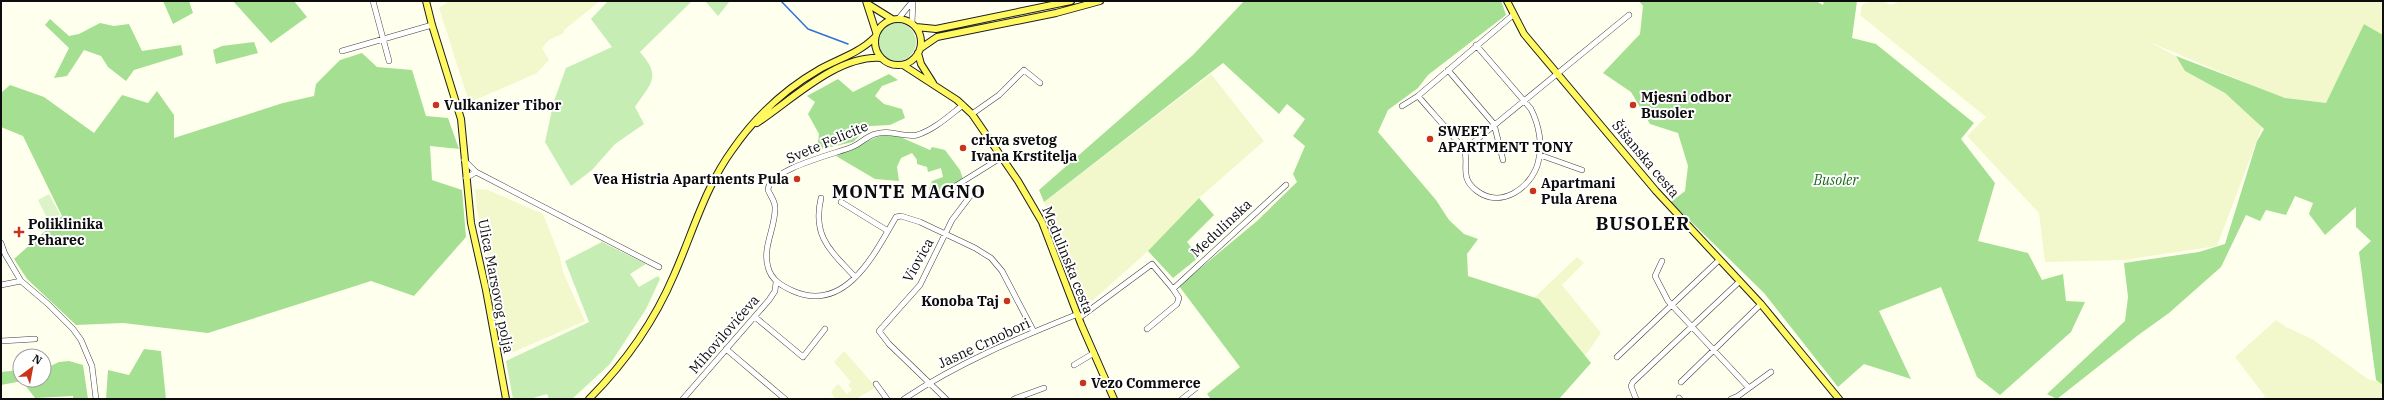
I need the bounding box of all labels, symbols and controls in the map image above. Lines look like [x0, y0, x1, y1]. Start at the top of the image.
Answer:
place label: Mjesni odbor Busoler [1641, 88, 1731, 122]
place label: Vulkanizer Tibor [444, 96, 561, 114]
marker: Vulkanizer Tibor [431, 100, 441, 110]
marker: Mjesni odbor Busoler [1628, 100, 1638, 110]
street label: Šišanska cesta [1608, 116, 1685, 202]
street label: Svete Felicite [783, 117, 871, 167]
place label: SWEET APARTMENT TONY [1438, 122, 1574, 156]
place label: crkva svetog Ivana Krstitelja [971, 131, 1077, 165]
marker: SWEET APARTMENT TONY [1425, 134, 1435, 144]
marker: crkva svetog Ivana Krstitelja [958, 143, 968, 153]
place label: Vea Histria Apartments Pula [593, 170, 789, 188]
park label: Busoler [1813, 171, 1859, 189]
marker: Vea Histria Apartments Pula [792, 174, 802, 184]
place label: Apartmani Pula Arena [1541, 174, 1617, 208]
district label: MONTE MAGNO [832, 180, 986, 203]
marker: Apartmani Pula Arena [1528, 186, 1538, 196]
street label: Medulinska [1187, 195, 1256, 261]
street label: Medulinska cesta [1038, 204, 1098, 317]
district label: BUSOLER [1596, 212, 1690, 235]
place label: Poliklinika Peharec [28, 215, 103, 249]
street label: Ulica Marsovog polja [474, 217, 518, 355]
marker: Poliklinika Peharec [13, 226, 25, 238]
street label: Viovica [899, 234, 938, 285]
street label: Mihovilovićeva [685, 291, 763, 377]
place label: Konoba Taj [921, 292, 999, 310]
marker: Konoba Taj [1002, 296, 1012, 306]
street label: Jasne Crnobori [935, 314, 1033, 372]
north arrow [12, 348, 52, 388]
text: N [30, 351, 45, 368]
place label: Vezo Commerce [1091, 374, 1201, 392]
marker: Vezo Commerce [1078, 378, 1088, 388]

